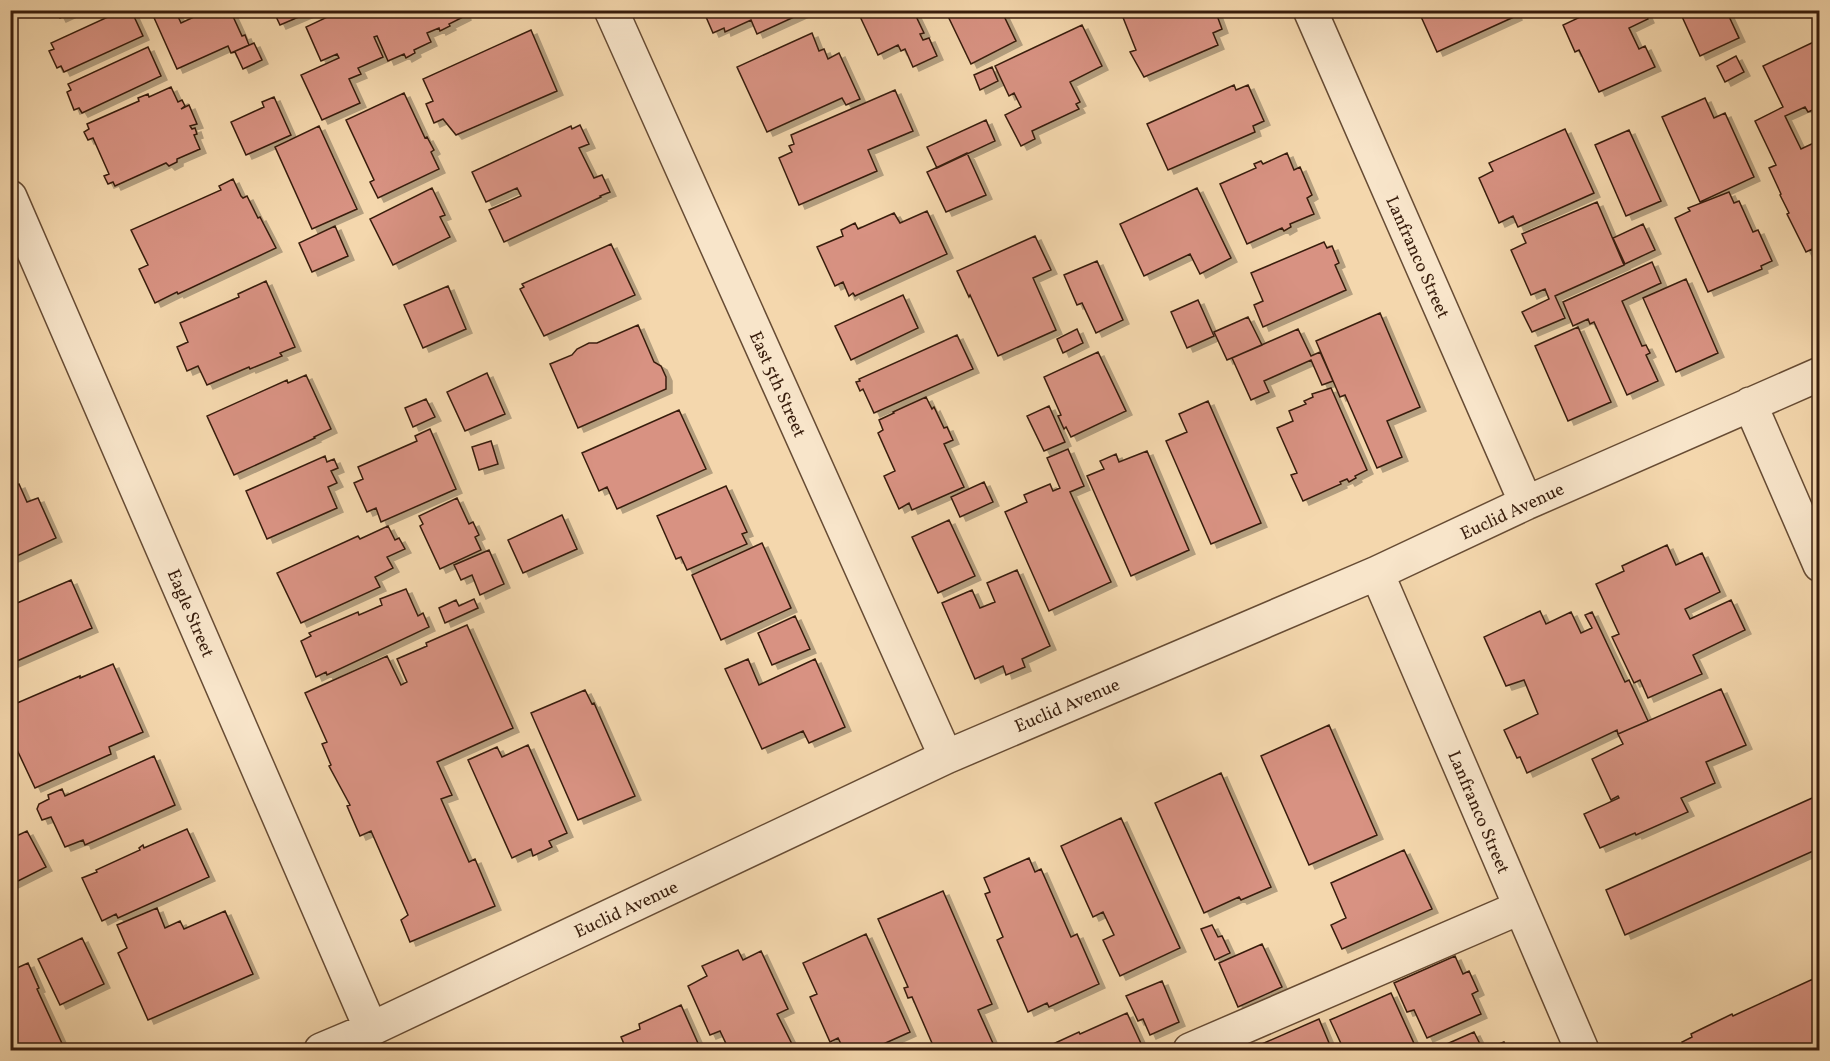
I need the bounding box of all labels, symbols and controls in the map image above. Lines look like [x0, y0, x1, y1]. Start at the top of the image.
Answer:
street label: Lanfranco Street [1378, 192, 1455, 323]
street label: East 5th Street [742, 328, 811, 442]
street label: Euclid Avenue [1457, 477, 1569, 547]
street label: Eagle Street [160, 566, 219, 662]
street label: Euclid Avenue [1011, 673, 1124, 740]
street label: Lanfranco Street [1440, 747, 1515, 878]
street label: Euclid Avenue [571, 875, 683, 945]

